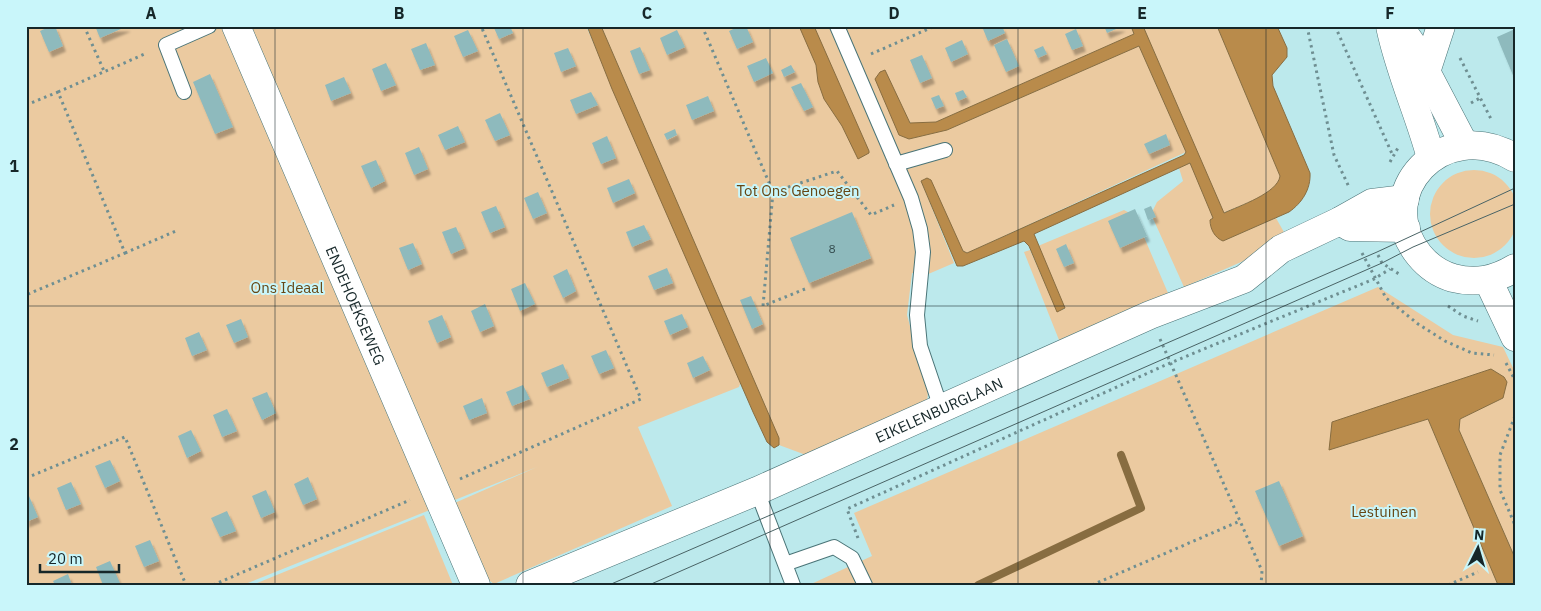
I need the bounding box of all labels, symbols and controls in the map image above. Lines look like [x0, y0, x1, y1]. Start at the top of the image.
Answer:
text: A [146, 3, 157, 23]
text: B [394, 3, 405, 23]
text: C [642, 3, 652, 23]
text: D [888, 3, 900, 23]
text: E [1137, 3, 1147, 23]
text: F [1385, 3, 1395, 23]
text: 1 [9, 156, 19, 176]
park label: Tot Ons Genoegen [736, 181, 860, 200]
house number: 8 [828, 241, 836, 256]
street label: ENDEHOEKSEWEG [322, 243, 390, 368]
park label: Ons Ideaal [251, 278, 323, 297]
street label: EIKELENBURGLAAN [872, 373, 1006, 446]
text: 2 [9, 434, 19, 454]
park label: Lestuinen [1351, 502, 1417, 521]
north arrow [1454, 524, 1504, 574]
text: N [1473, 526, 1485, 544]
scale bar [40, 541, 119, 573]
text: 20 m [48, 549, 83, 568]

